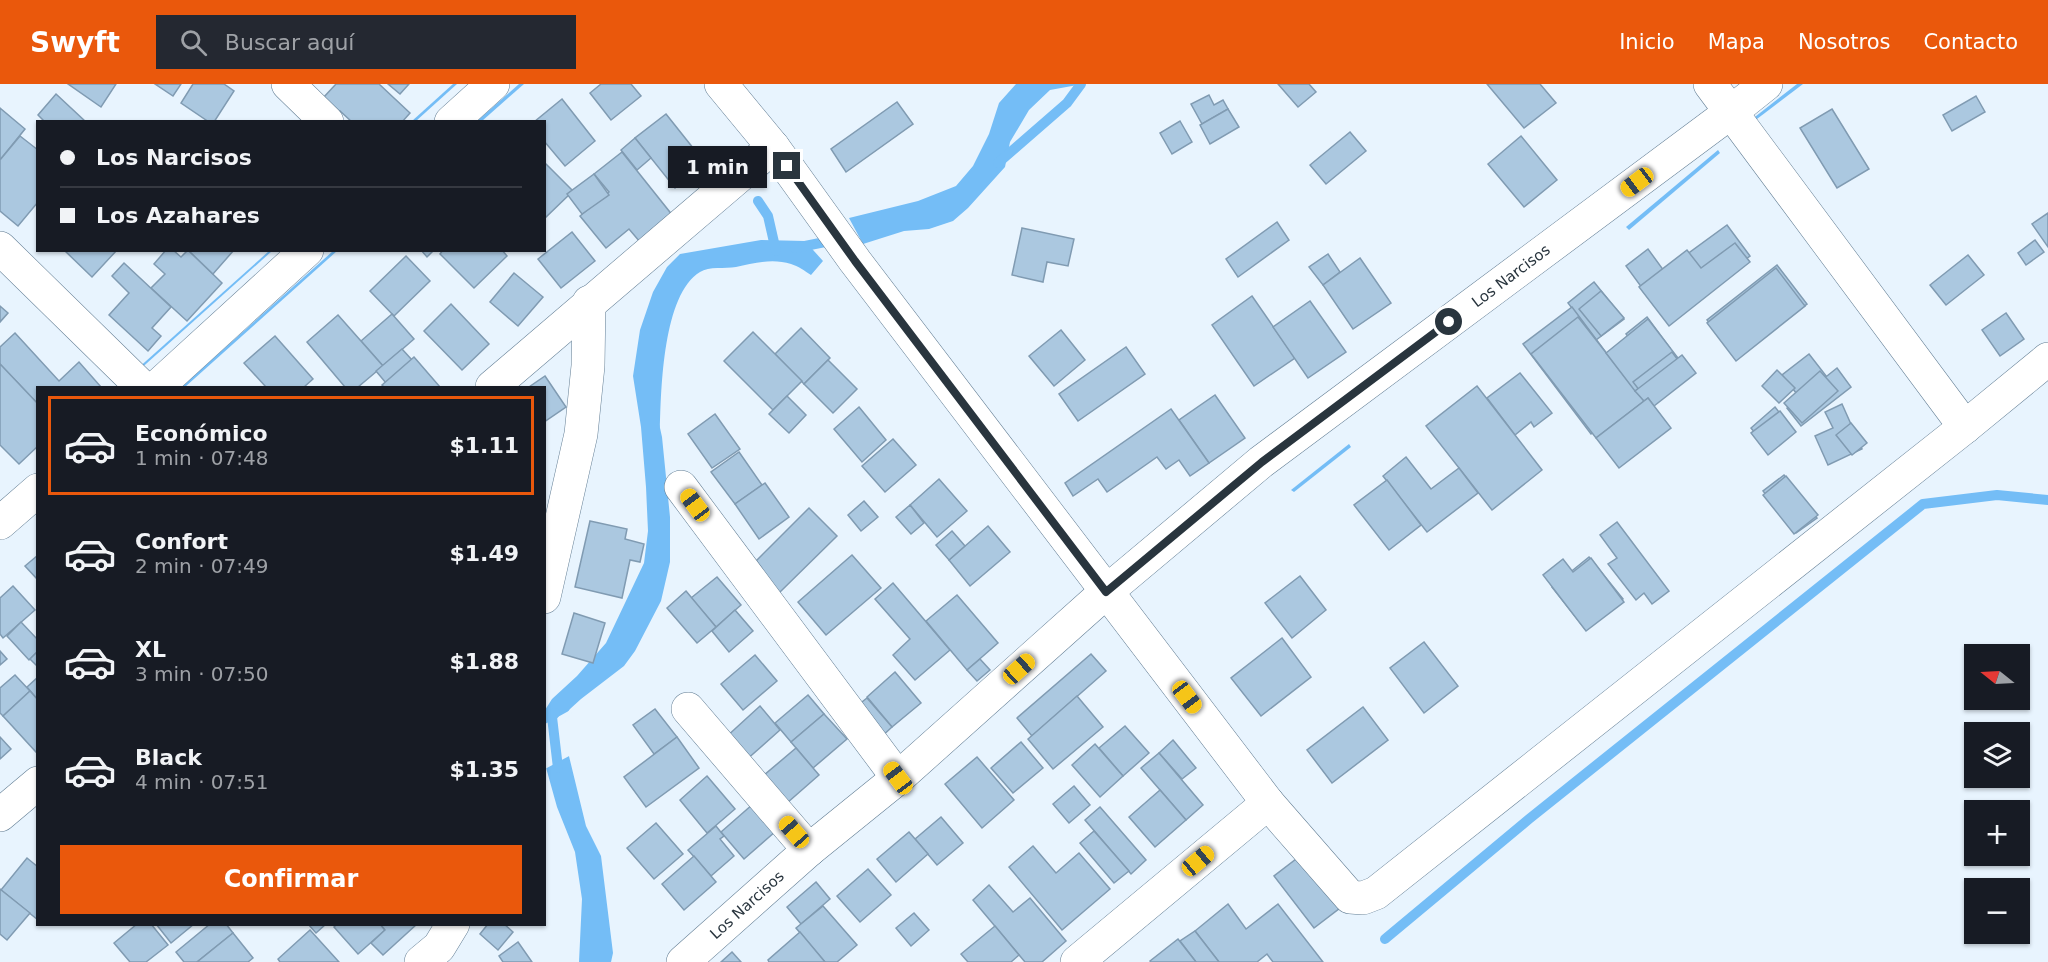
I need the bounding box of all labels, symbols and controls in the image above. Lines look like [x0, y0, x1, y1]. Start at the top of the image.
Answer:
search box [156, 15, 576, 69]
text: Swyft [30, 26, 120, 59]
icon: search [177, 26, 210, 59]
text: Buscar aquí [225, 30, 354, 55]
text: Inicio [1619, 30, 1675, 54]
text: Mapa [1708, 30, 1765, 54]
text: Nosotros [1798, 30, 1890, 54]
text: Contacto [1923, 30, 2018, 54]
text: Los Narcisos [96, 145, 252, 170]
callout: 1 min [667, 145, 766, 187]
route end [773, 152, 800, 179]
text: 1 min [686, 155, 749, 179]
car [1617, 164, 1657, 200]
text: Los Azahares [96, 203, 260, 228]
street label: Los Narcisos [1468, 241, 1554, 311]
route start [1435, 308, 1462, 335]
icon: car [63, 419, 117, 473]
text: Económico [135, 421, 268, 446]
text: $1.11 [449, 433, 519, 458]
text: 1 min · 07:48 [135, 446, 269, 470]
car [677, 485, 713, 525]
icon: car [63, 527, 117, 581]
text: Confort [135, 529, 228, 554]
text: $1.49 [449, 541, 519, 566]
text: 2 min · 07:49 [135, 554, 269, 578]
icon: car [63, 635, 117, 689]
text: XL [135, 637, 166, 662]
north arrow [1964, 644, 2030, 710]
map controls [1964, 644, 2030, 944]
text: $1.88 [449, 649, 519, 674]
car [1000, 650, 1038, 688]
text: 3 min · 07:50 [135, 662, 269, 686]
car [1169, 677, 1205, 717]
button: layers [1964, 722, 2030, 788]
icon: car [63, 743, 117, 797]
text: Black [135, 745, 202, 770]
text: $1.35 [449, 757, 519, 782]
car [880, 758, 916, 798]
text: 4 min · 07:51 [135, 770, 269, 794]
button: + [1964, 800, 2030, 866]
car [775, 813, 813, 851]
car [1178, 843, 1218, 879]
button: Confirmar [60, 845, 522, 914]
street label: Los Narcisos [706, 867, 788, 943]
button: − [1964, 878, 2030, 944]

